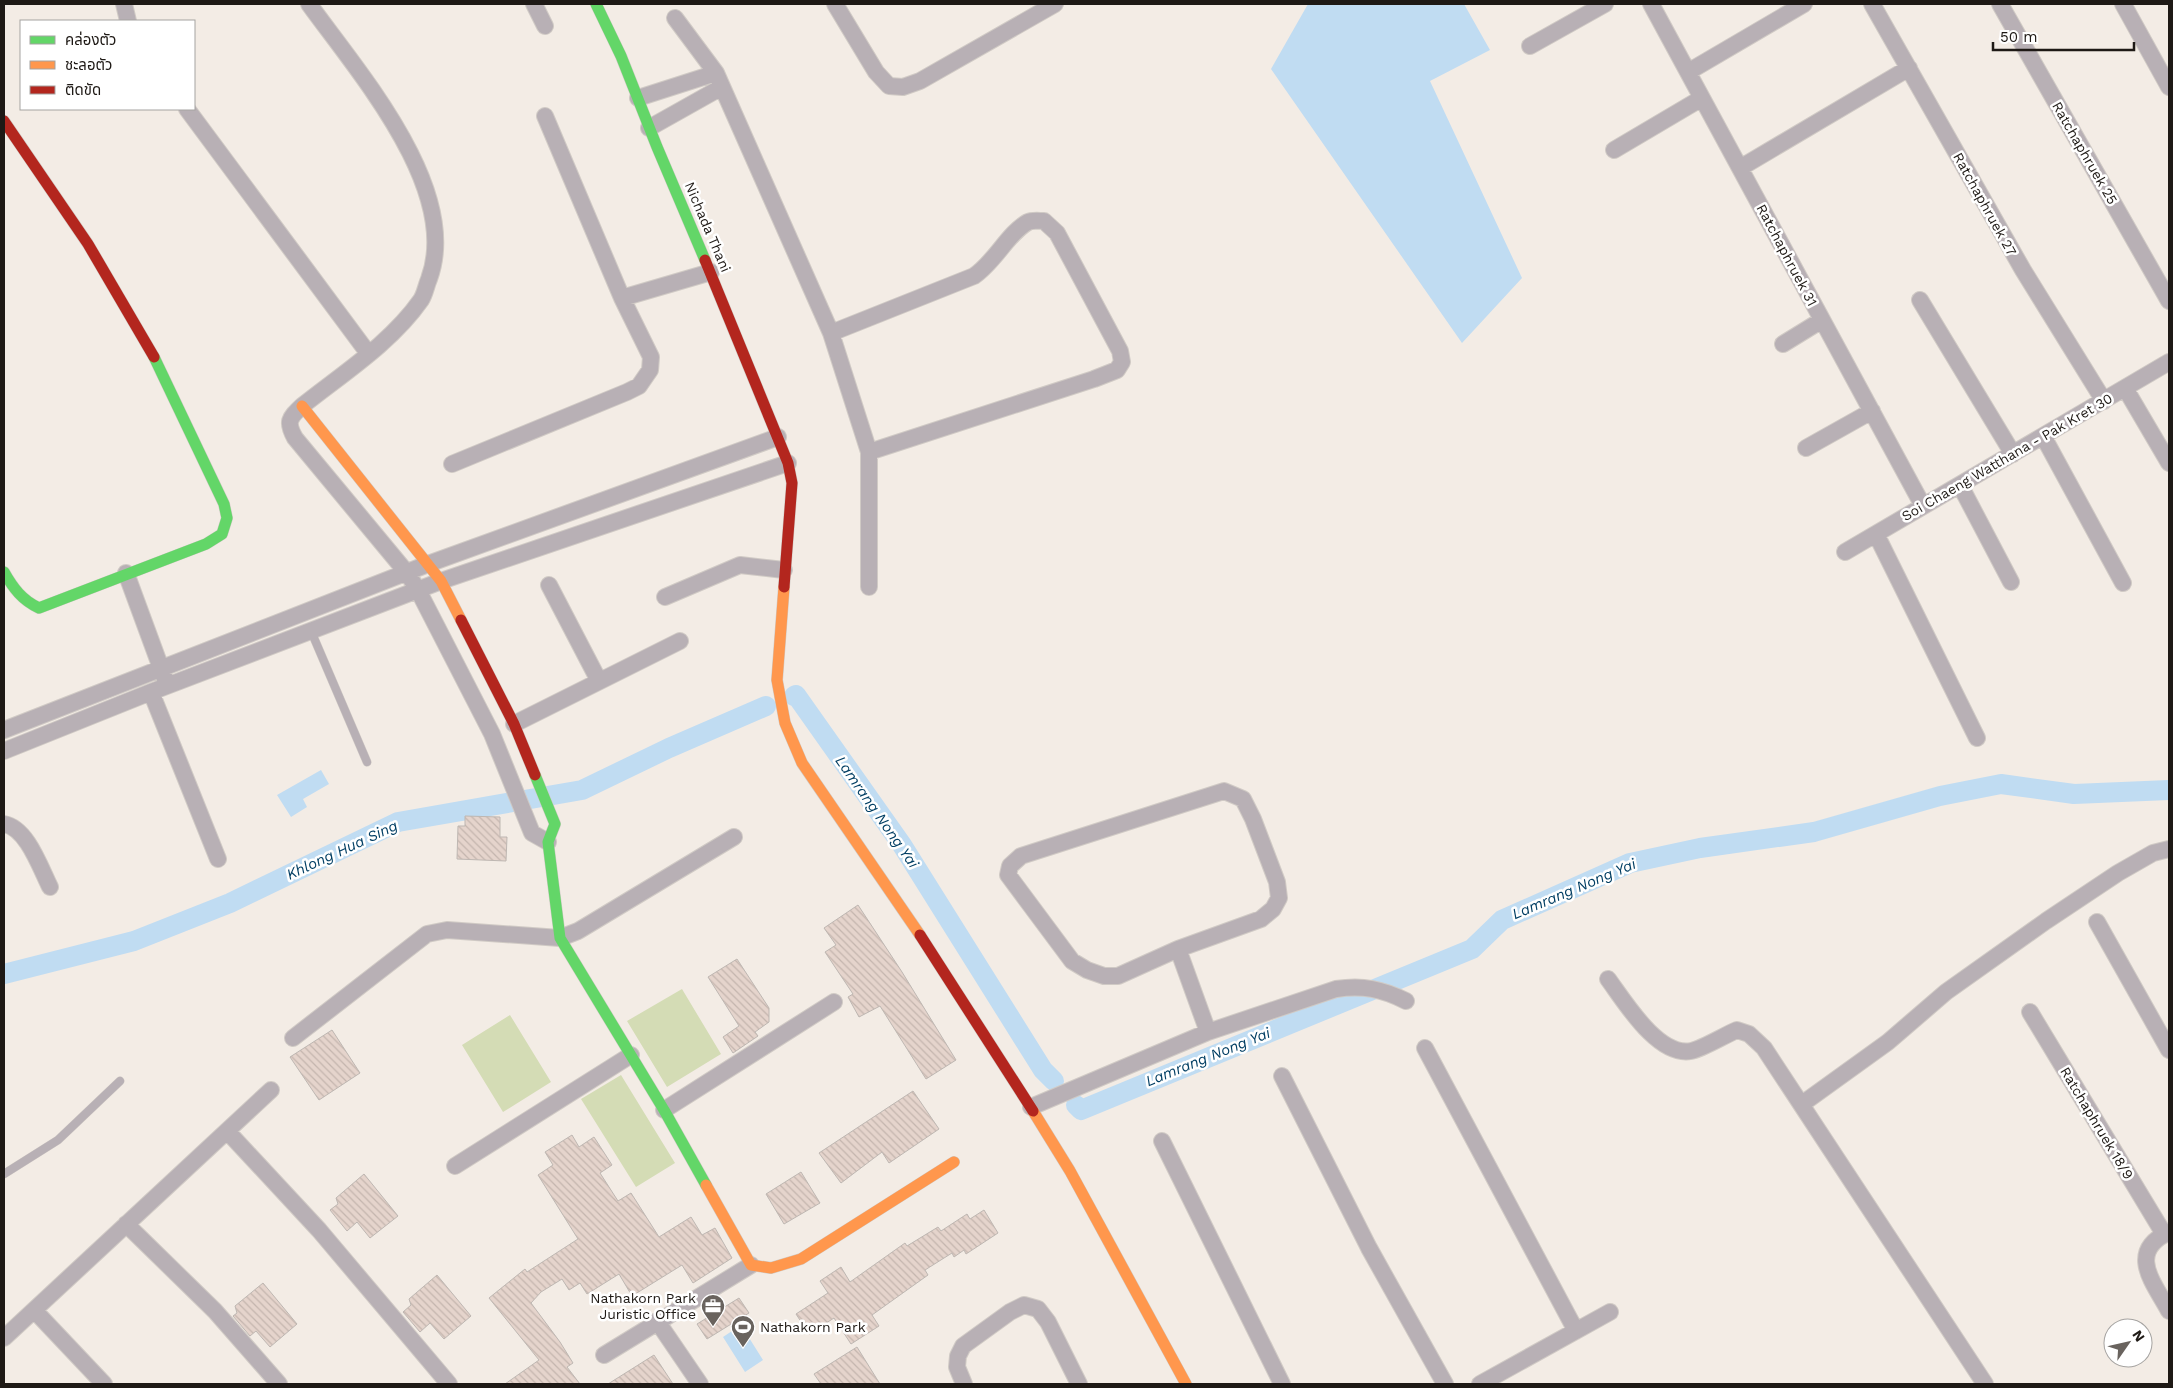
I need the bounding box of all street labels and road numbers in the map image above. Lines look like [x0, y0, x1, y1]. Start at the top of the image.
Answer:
street label: Ratchaphruek 25 [2049, 99, 2121, 207]
street label: Ratchaphruek 27 [1950, 150, 2020, 258]
street label: Nichada Thani [682, 180, 734, 274]
street label: Ratchaphruek 31 [1753, 201, 1821, 309]
street label: Soi Chaeng Watthana - Pak Kret 30 [1899, 390, 2115, 524]
street label: Ratchaphruek 18/9 [2057, 1064, 2137, 1182]

